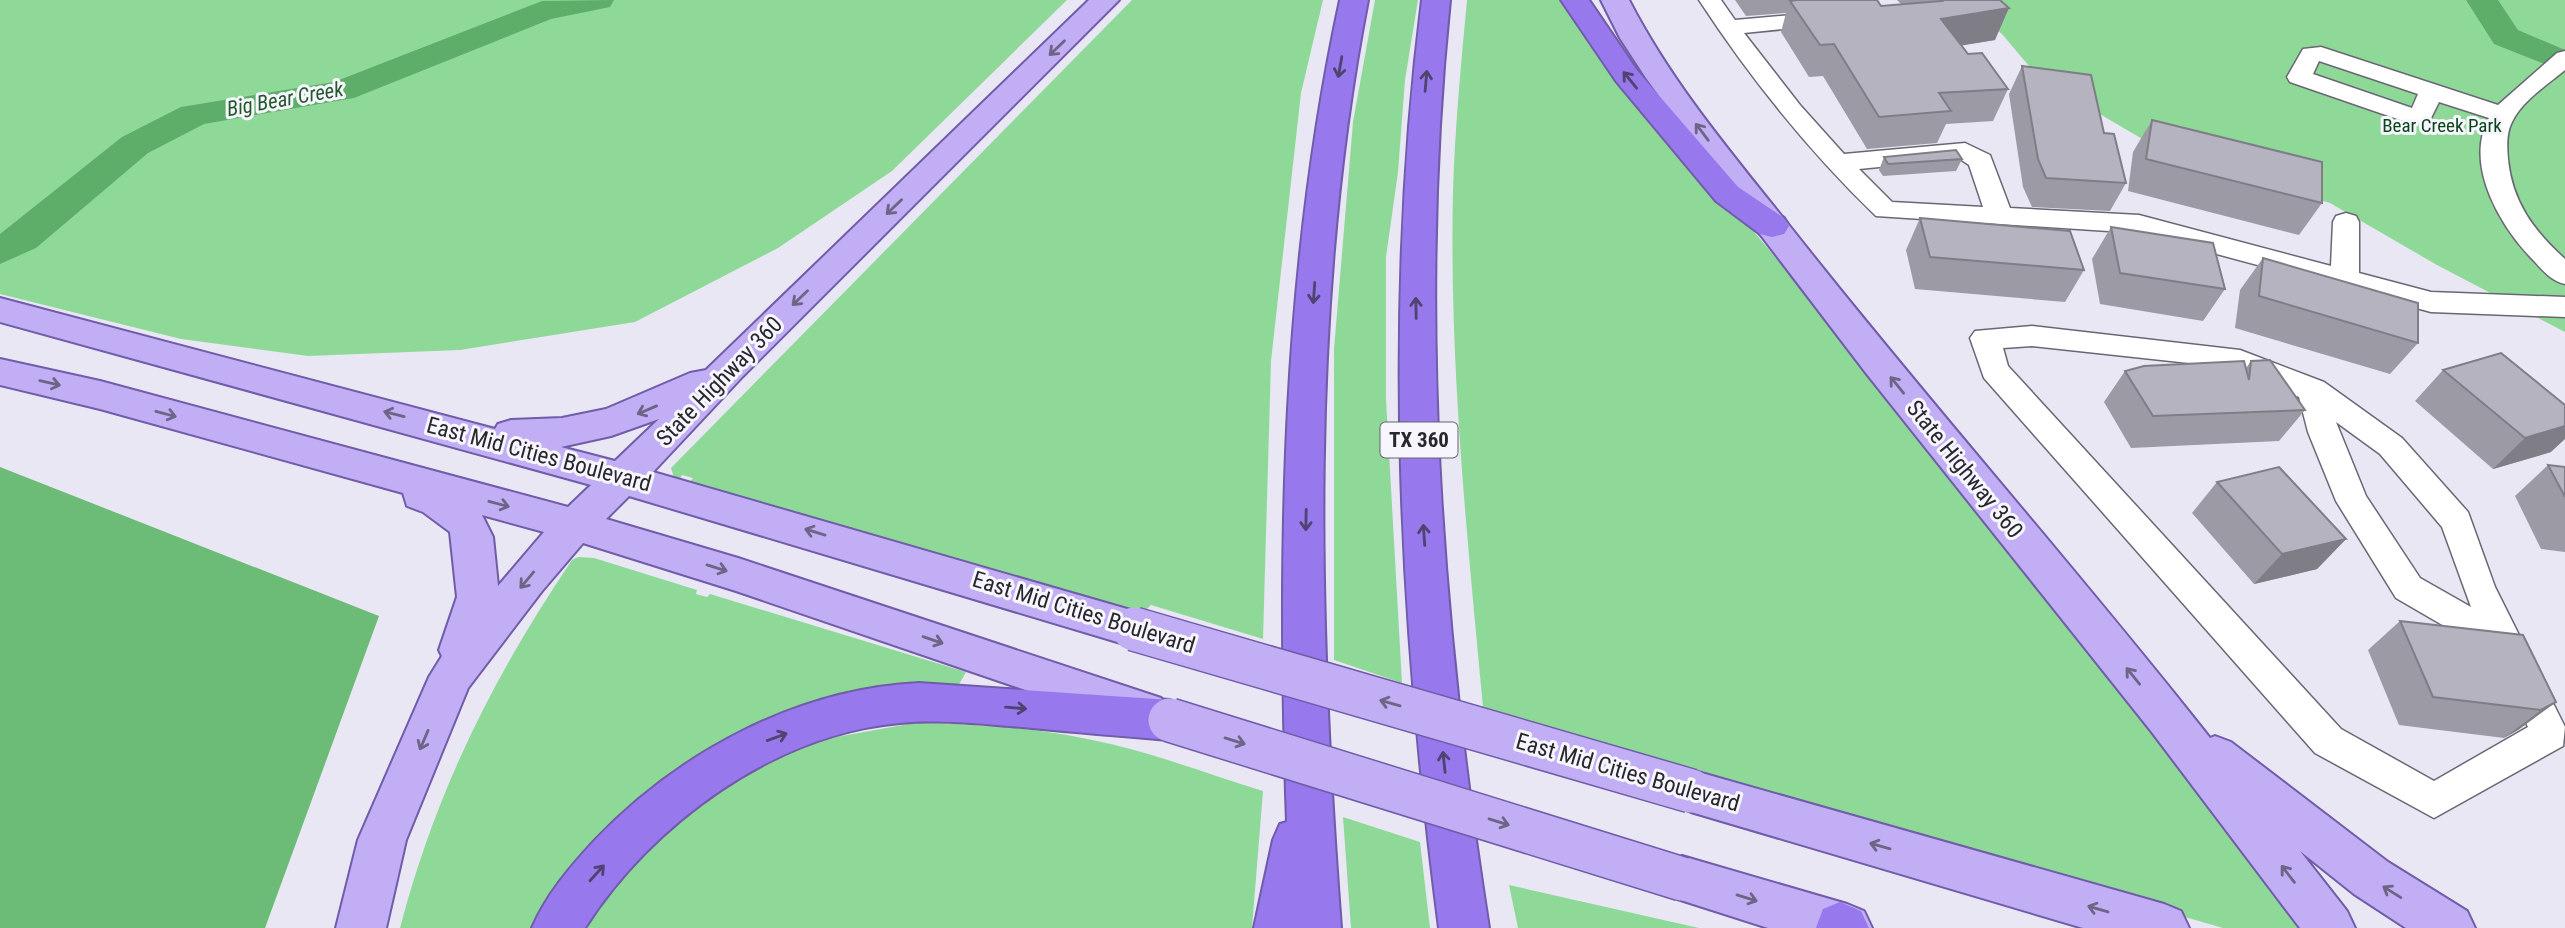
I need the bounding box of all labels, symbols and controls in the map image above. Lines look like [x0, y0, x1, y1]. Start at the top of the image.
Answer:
one-way arrow [1048, 39, 1065, 56]
one-way arrow [1333, 55, 1346, 78]
one-way arrow [1420, 70, 1433, 93]
one-way arrow [1622, 71, 1637, 89]
water label: Big Bear Creek [225, 77, 346, 121]
park label: Bear Creek Park [2382, 114, 2502, 137]
one-way arrow [1694, 123, 1709, 142]
one-way arrow [886, 198, 903, 215]
one-way arrow [1308, 281, 1321, 304]
one-way arrow [792, 290, 809, 307]
one-way arrow [1409, 297, 1423, 320]
street label: State Highway 360 [651, 311, 788, 452]
one-way arrow [1889, 376, 1904, 394]
one-way arrow [38, 377, 61, 391]
street label: State Highway 360 [1901, 395, 2028, 544]
one-way arrow [637, 404, 658, 417]
one-way arrow [383, 407, 406, 420]
one-way arrow [154, 408, 176, 421]
street label: East Mid Cities Boulevard [424, 412, 654, 497]
road number: TX 360 [1380, 422, 1458, 458]
one-way arrow [487, 498, 510, 511]
one-way arrow [1299, 508, 1312, 531]
one-way arrow [804, 524, 826, 537]
one-way arrow [1417, 525, 1430, 547]
one-way arrow [706, 563, 728, 576]
street label: East Mid Cities Boulevard [969, 566, 1198, 659]
one-way arrow [519, 570, 535, 588]
one-way arrow [922, 635, 944, 647]
one-way arrow [2125, 667, 2140, 685]
one-way arrow [1380, 696, 1402, 709]
one-way arrow [1005, 702, 1027, 715]
one-way arrow [417, 728, 430, 750]
street label: East Mid Cities Boulevard [1513, 728, 1743, 817]
one-way arrow [766, 729, 788, 742]
one-way arrow [1224, 735, 1246, 748]
one-way arrow [1437, 751, 1450, 774]
one-way arrow [1488, 817, 1510, 830]
one-way arrow [1869, 838, 1891, 851]
one-way arrow [589, 865, 606, 882]
one-way arrow [2281, 865, 2296, 884]
one-way arrow [2383, 884, 2403, 898]
one-way arrow [1736, 893, 1758, 906]
one-way arrow [2088, 902, 2110, 915]

